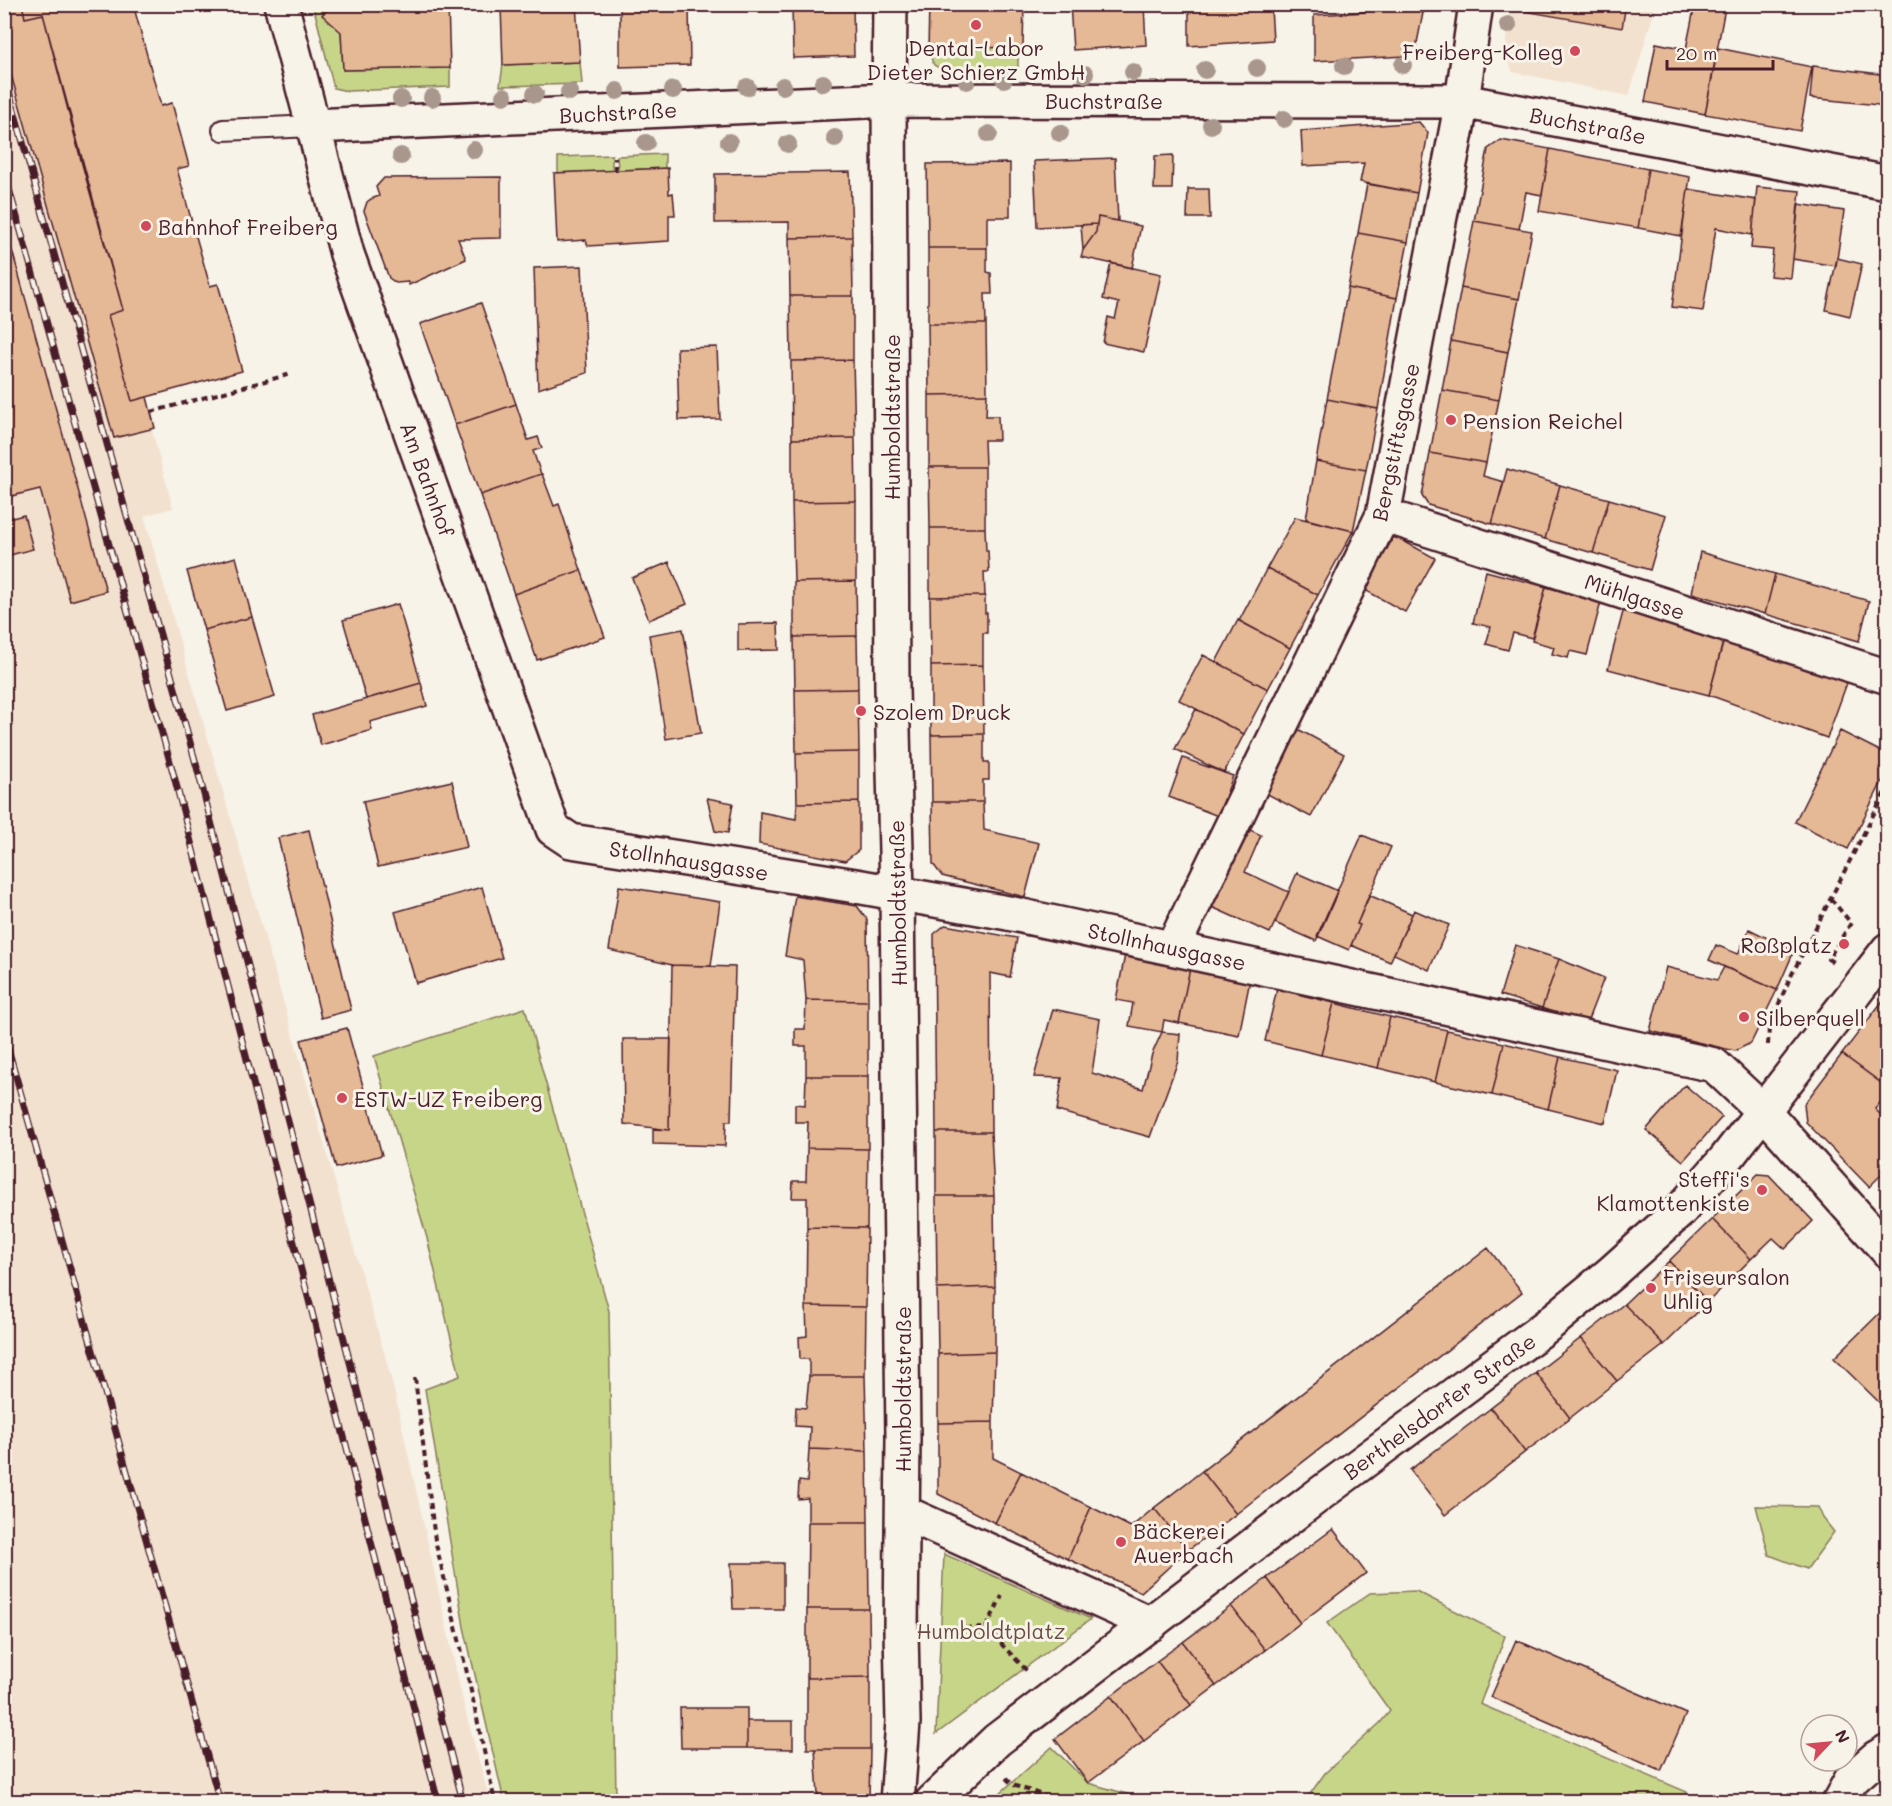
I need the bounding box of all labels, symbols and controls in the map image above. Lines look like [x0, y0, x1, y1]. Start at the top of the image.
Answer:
marker: Dental-Labor Dieter Schierz GmbH [969, 18, 983, 32]
scale bar [1667, 33, 1774, 71]
place label: Dental-Labor Dieter Schierz GmbH [867, 34, 1085, 85]
place label: Freiberg-Kolleg [1402, 38, 1563, 65]
text: 20 m [1676, 41, 1717, 65]
marker: Freiberg-Kolleg [1568, 44, 1582, 58]
street label: Buchstraße [1045, 87, 1163, 114]
street label: Buchstraße [558, 95, 678, 129]
street label: Buchstraße [1527, 100, 1649, 150]
place label: Bahnhof Freiberg [158, 213, 338, 240]
marker: Bahnhof Freiberg [139, 219, 153, 233]
street label: Humboldtstraße [878, 334, 905, 500]
street label: Bergstiftsgasse [1365, 360, 1425, 524]
place label: Pension Reichel [1463, 407, 1623, 434]
marker: Pension Reichel [1444, 413, 1458, 427]
street label: Am Bahnhof [395, 418, 461, 541]
street label: Mühlgasse [1581, 567, 1689, 625]
place label: Szolem Druck [873, 698, 1011, 725]
marker: Szolem Druck [854, 704, 868, 718]
street label: Humboldtstraße [882, 820, 912, 986]
street label: Stollnhausgasse [607, 834, 771, 886]
street label: Stollnhausgasse [1085, 916, 1249, 976]
place label: Roßplatz [1741, 931, 1832, 958]
marker: Roßplatz [1837, 937, 1851, 951]
place label: Silberquell [1756, 1004, 1865, 1031]
marker: Silberquell [1737, 1010, 1751, 1024]
place label: ESTW-UZ Freiberg [354, 1085, 543, 1112]
marker: ESTW-UZ Freiberg [335, 1091, 349, 1105]
place label: Steffi's Klamottenkiste [1597, 1165, 1750, 1216]
marker: Steffi's Klamottenkiste [1755, 1183, 1769, 1197]
place label: Friseursalon Uhlig [1663, 1263, 1790, 1314]
marker: Friseursalon Uhlig [1644, 1281, 1658, 1295]
street label: Humboldtstraße [889, 1306, 916, 1472]
street label: Berthelsdorfer Straße [1337, 1327, 1541, 1485]
place label: Bäckerei Auerbach [1133, 1517, 1233, 1568]
marker: Bäckerei Auerbach [1114, 1535, 1128, 1549]
park label: Humboldtplatz [916, 1617, 1066, 1644]
north arrow [1799, 1713, 1859, 1773]
text: N [1831, 1726, 1855, 1746]

